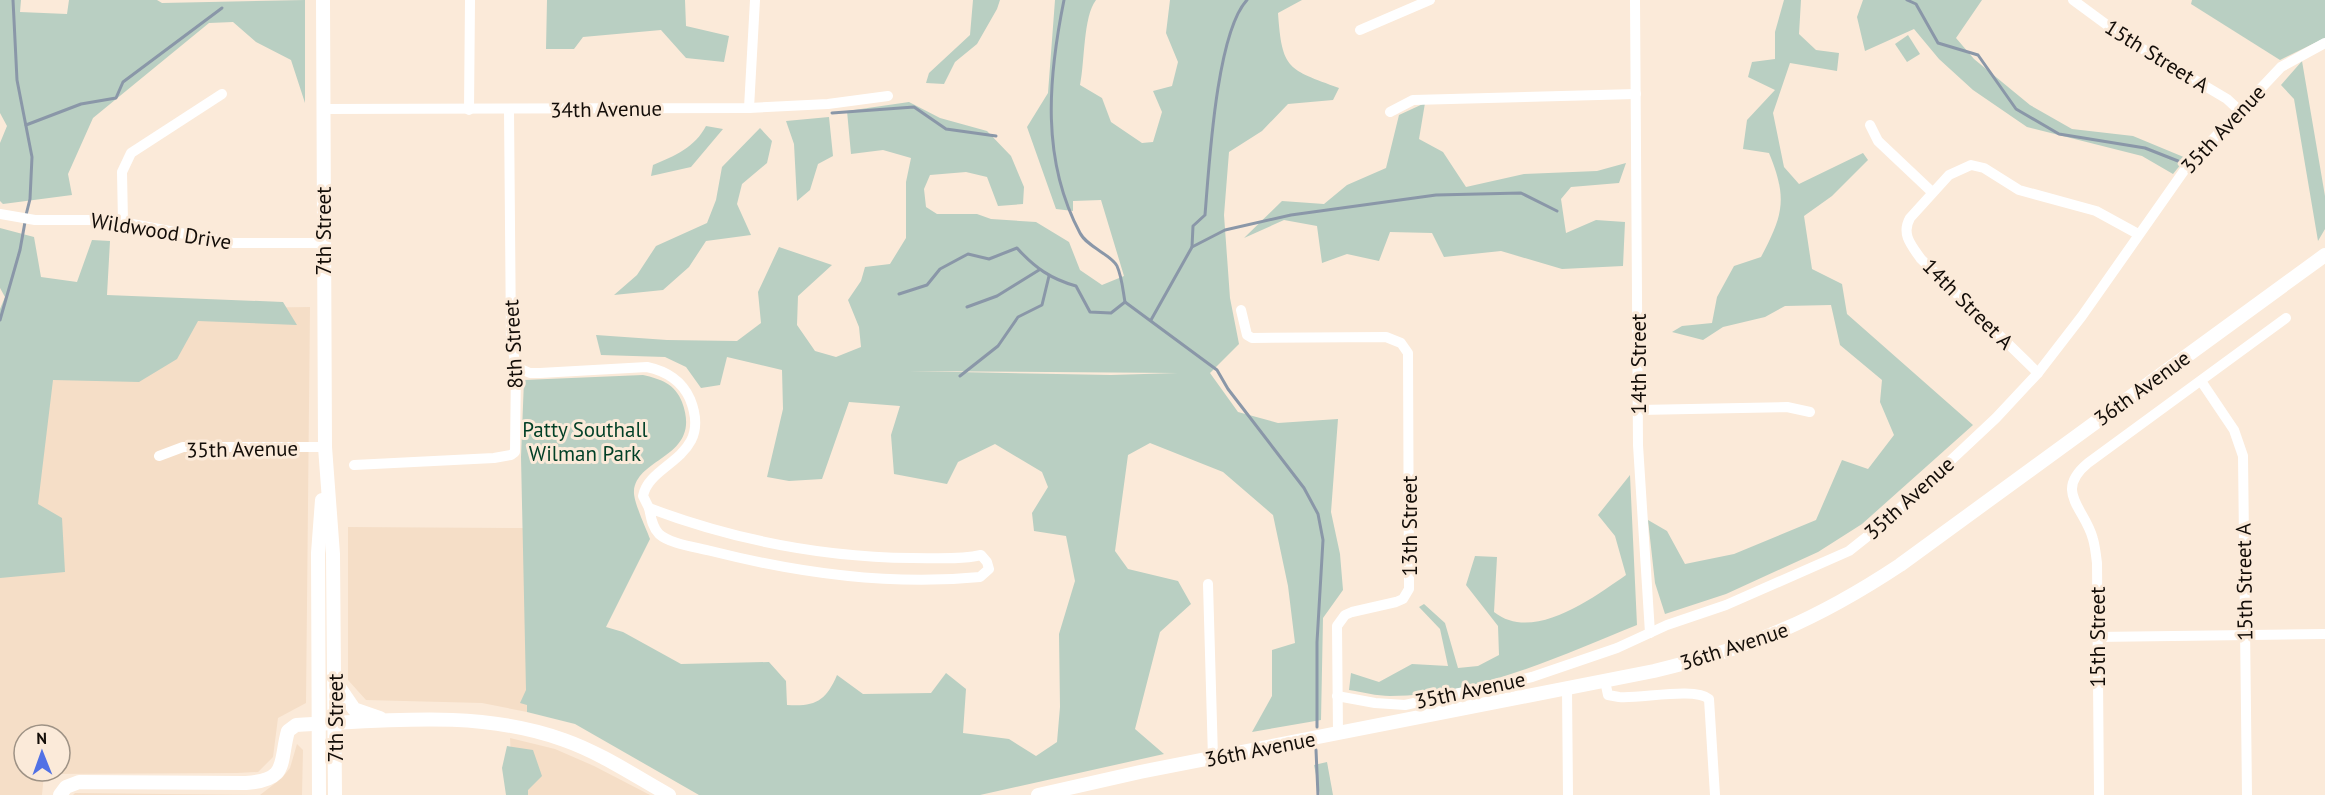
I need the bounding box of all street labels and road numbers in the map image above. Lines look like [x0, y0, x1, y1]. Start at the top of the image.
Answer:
street label: 15th Street A [2100, 13, 2215, 99]
street label: 35th Avenue [2175, 79, 2271, 179]
street label: 34th Avenue [550, 95, 662, 123]
street label: 7th Street [310, 187, 337, 275]
street label: Wildwood Drive [89, 207, 233, 255]
street label: 14th Street A [1917, 253, 2020, 356]
street label: 8th Street [497, 299, 529, 389]
street label: 14th Street [1625, 314, 1652, 414]
street label: 36th Avenue [2089, 344, 2195, 432]
street label: 35th Avenue [186, 435, 298, 463]
street label: 35th Avenue [1858, 450, 1960, 546]
street label: 13th Street [1396, 476, 1423, 576]
street label: 15th Street A [2229, 522, 2259, 641]
street label: 15th Street [2084, 587, 2111, 687]
street label: 36th Avenue [1677, 616, 1791, 676]
street label: 35th Avenue [1412, 665, 1528, 715]
street label: 7th Street [322, 674, 349, 762]
street label: 36th Avenue [1202, 725, 1318, 773]

